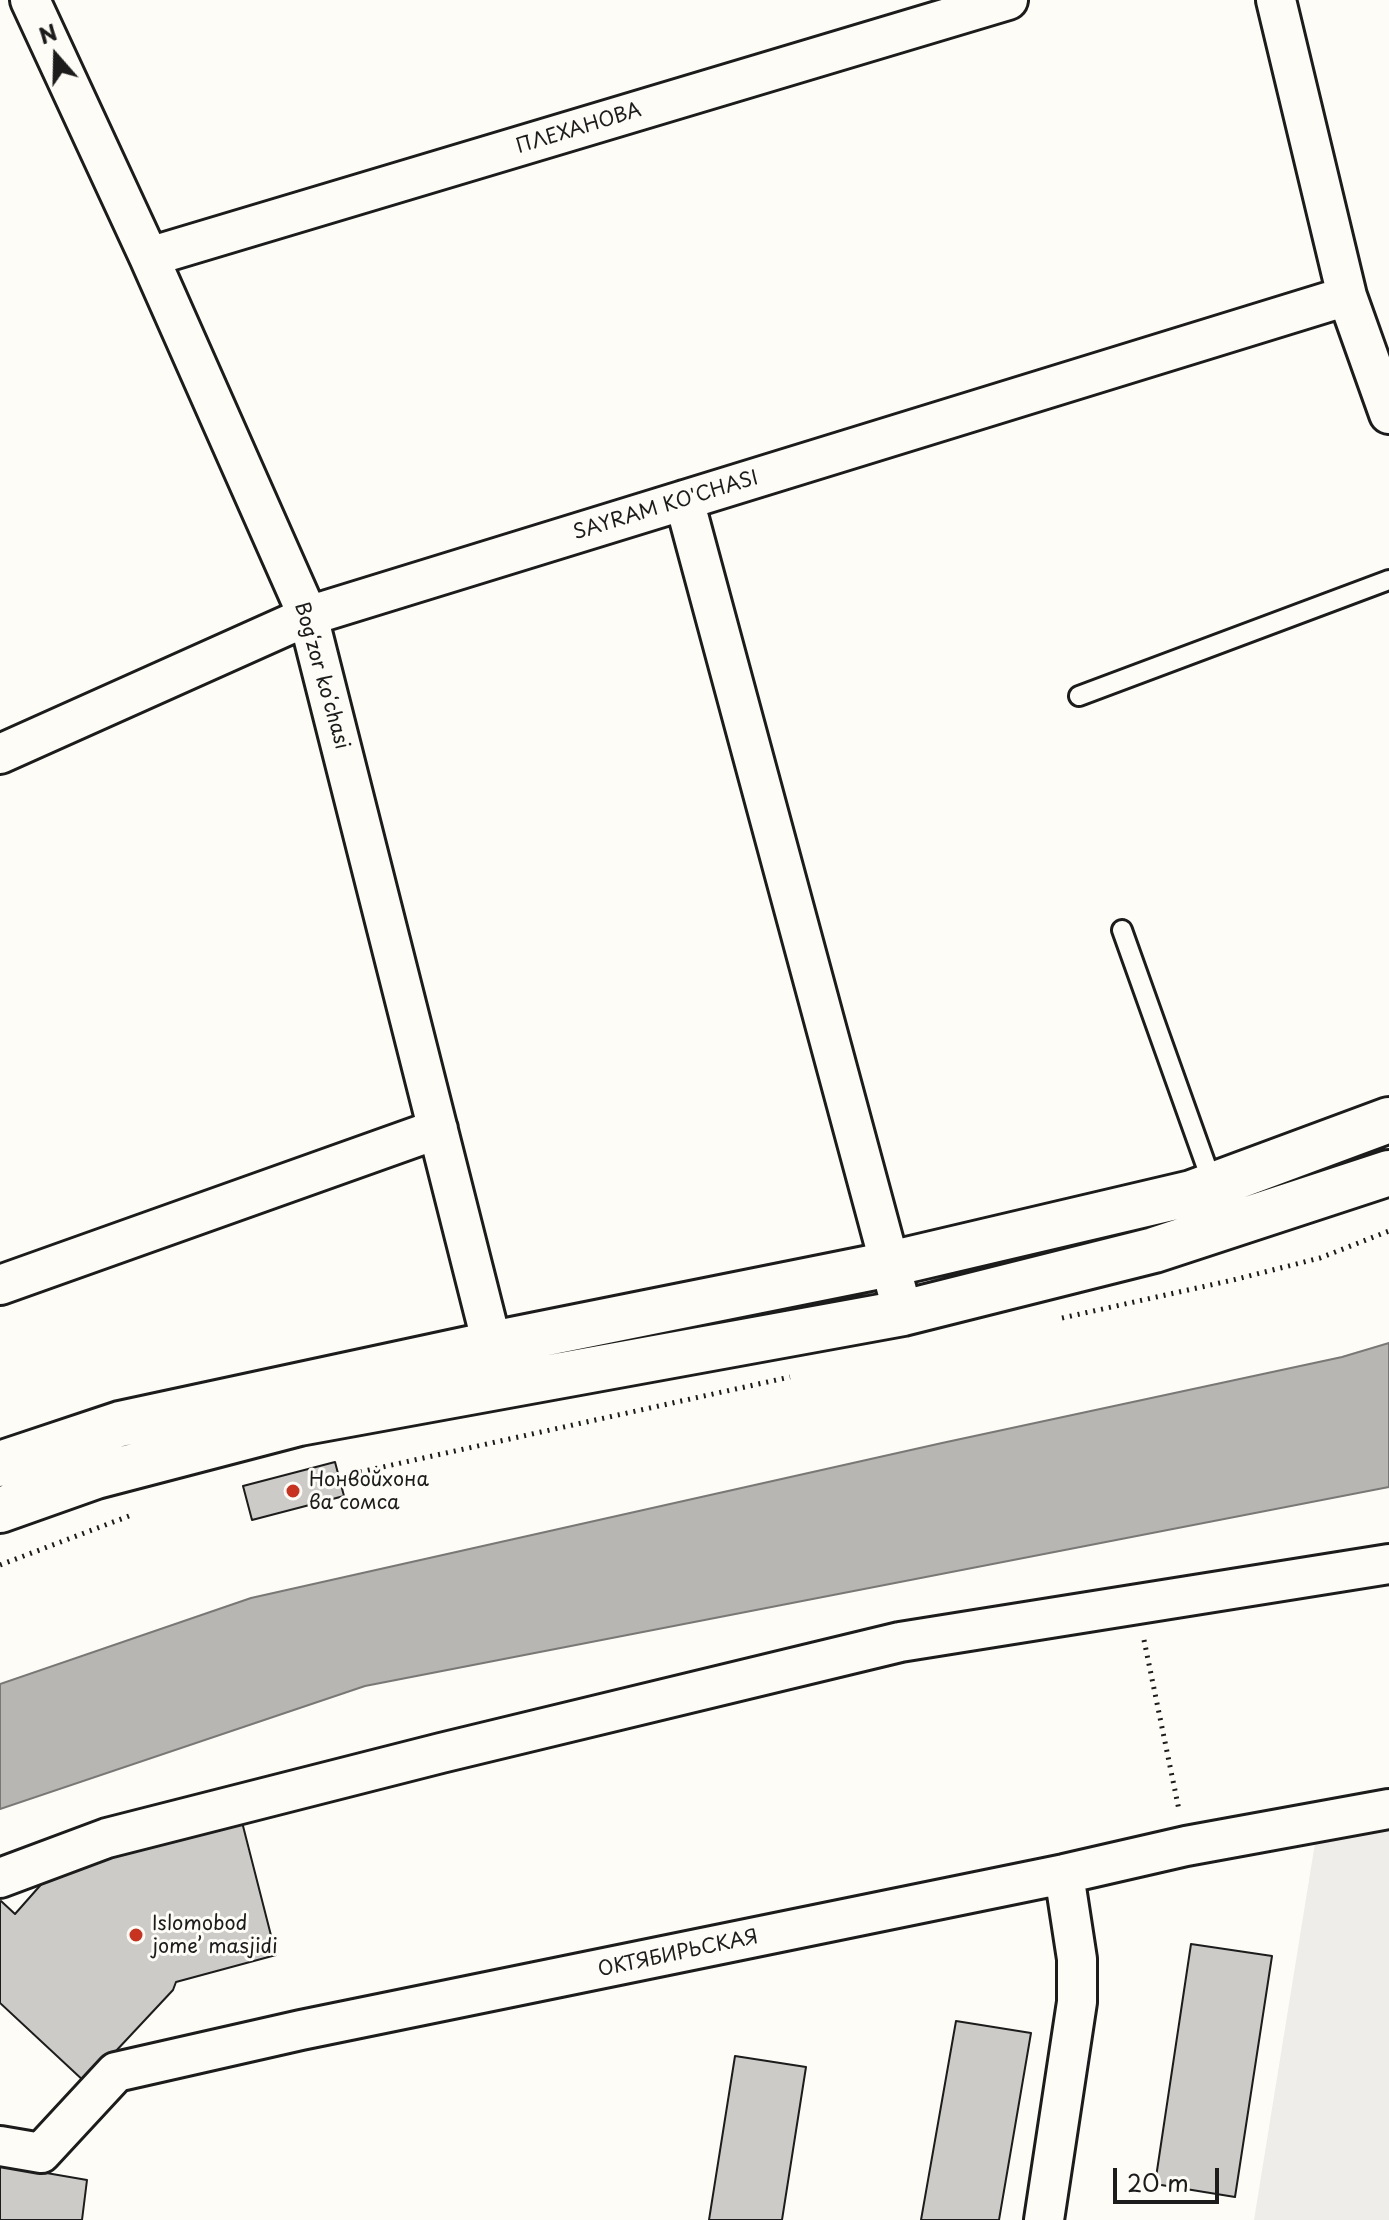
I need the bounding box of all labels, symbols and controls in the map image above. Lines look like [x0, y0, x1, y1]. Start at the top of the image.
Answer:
text: N [34, 14, 61, 51]
north arrow [16, 16, 96, 96]
street label: ПЛЕХАНОВА [514, 99, 644, 159]
street label: SAYRAM KO'CHASI [570, 466, 762, 546]
street label: Bogʻzor koʻchasi [289, 600, 353, 752]
place label: Нонвойхона ва сомса [309, 1468, 429, 1515]
marker: Нонвойхона ва сомса [284, 1482, 302, 1500]
place label: Islomobod jome’ masjidi [152, 1912, 278, 1959]
street label: ОКТЯБИРЬСКАЯ [596, 1925, 760, 1983]
marker: Islomobod jome’ masjidi [127, 1926, 145, 1944]
scale bar [1117, 2152, 1223, 2202]
text: 20 m [1127, 2164, 1189, 2200]

